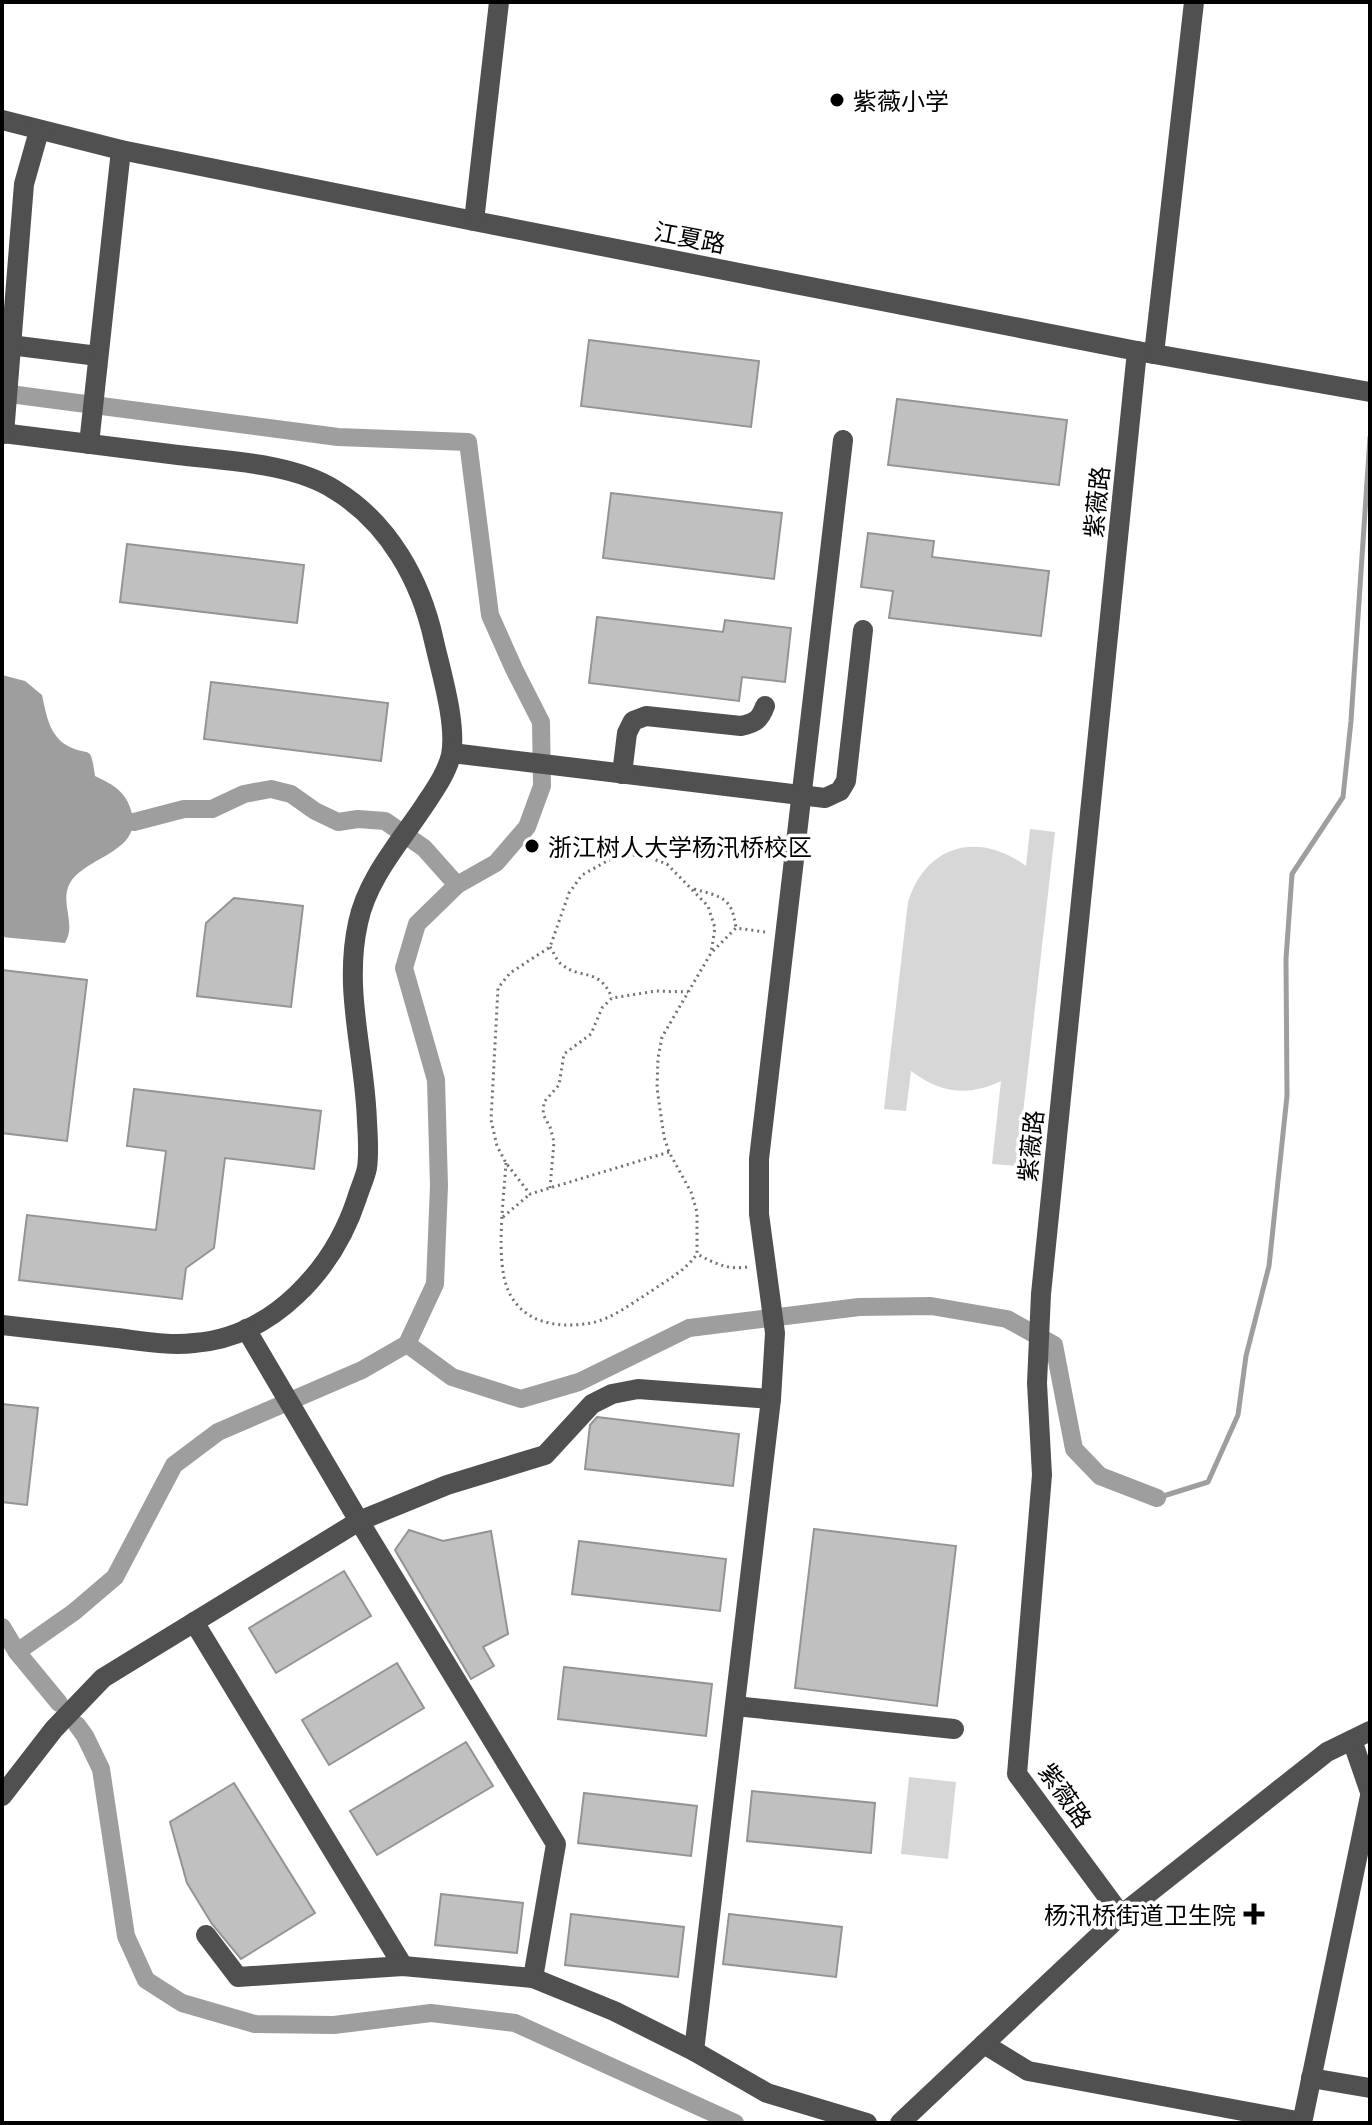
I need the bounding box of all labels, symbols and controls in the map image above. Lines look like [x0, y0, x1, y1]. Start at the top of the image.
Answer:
place label: 紫薇小学 [853, 86, 949, 115]
marker: 紫薇小学 [828, 91, 846, 109]
street label: 江夏路 [652, 216, 728, 258]
street label: 紫薇路 [1078, 465, 1114, 539]
place label: 浙江树人大学杨汛桥校区 [548, 832, 812, 861]
marker: 浙江树人大学杨汛桥校区 [523, 837, 541, 855]
street label: 紫薇路 [1012, 1109, 1048, 1183]
street label: 紫薇路 [1033, 1757, 1099, 1833]
place label: 杨汛桥街道卫生院 [1044, 1900, 1236, 1929]
marker: 杨汛桥街道卫生院 [1243, 1903, 1265, 1925]

